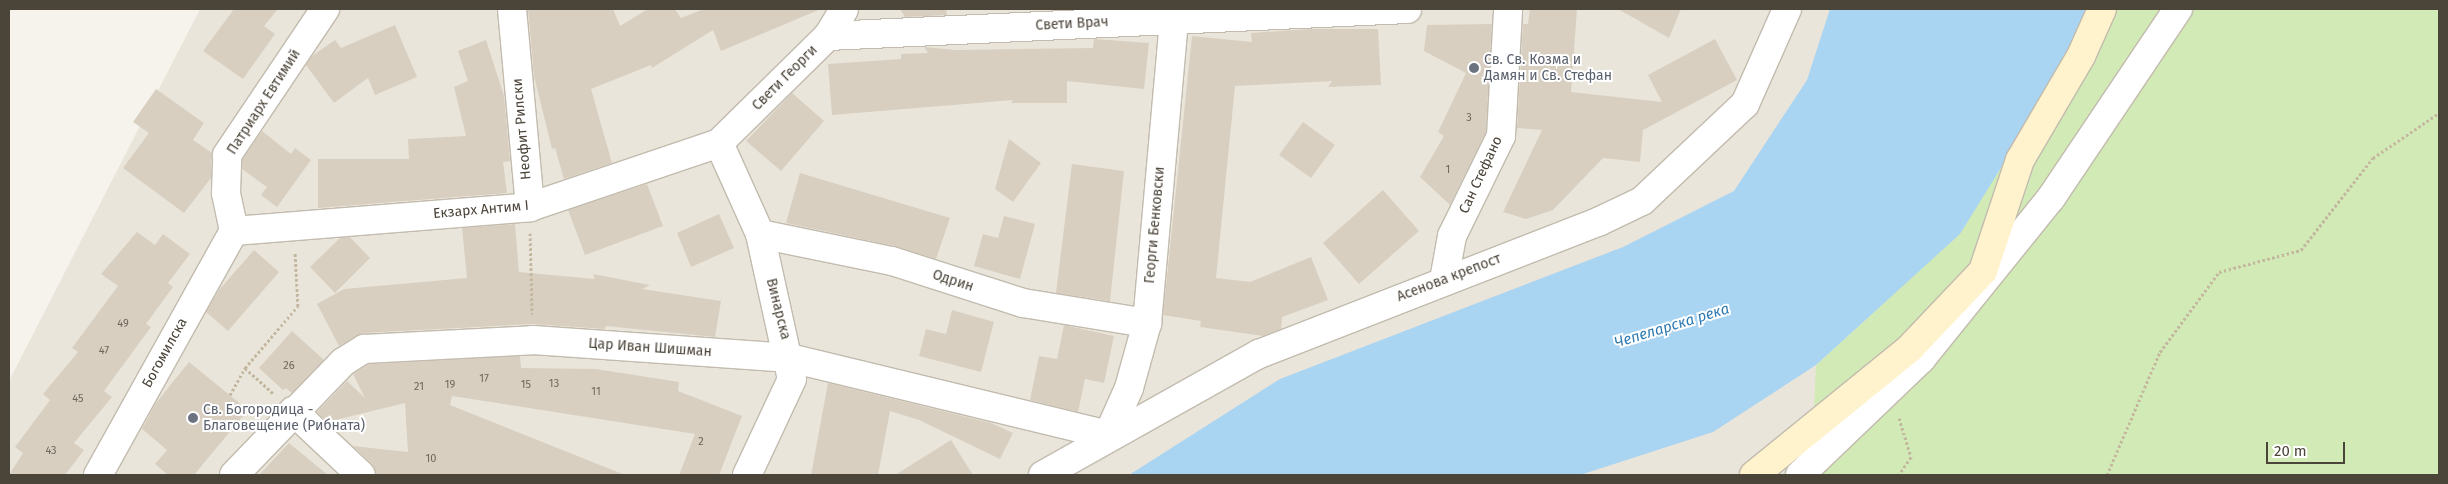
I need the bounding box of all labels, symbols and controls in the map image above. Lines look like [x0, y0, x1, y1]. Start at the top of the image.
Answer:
street label: Свети Врач [1035, 14, 1109, 34]
street label: Свети Георги [749, 42, 821, 114]
street label: Патриарх Евтимий [224, 46, 304, 158]
place label: Св. Св. Козма и Дамян и Св. Стефан [1484, 52, 1612, 84]
marker: Св. Св. Козма и Дамян и Св. Стефан [1468, 62, 1480, 74]
street label: Неофит Рилски [509, 78, 535, 180]
house number: 3 [1466, 111, 1472, 125]
street label: Сан Стефано [1456, 134, 1506, 216]
house number: 1 [1446, 163, 1450, 177]
street label: Георги Бенковски [1142, 166, 1168, 284]
street label: Екзарх Антим I [432, 197, 530, 223]
street label: Асенова крепост [1395, 250, 1503, 306]
street label: Одрин [930, 266, 976, 296]
street label: Винарска [762, 277, 794, 341]
water label: Чепеларска река [1612, 300, 1732, 352]
street label: Богомилска [139, 315, 191, 391]
house number: 49 [117, 317, 129, 331]
street label: Цар Иван Шишман [588, 335, 712, 361]
house number: 47 [99, 344, 109, 358]
house number: 26 [283, 359, 295, 373]
house number: 17 [479, 372, 489, 386]
house number: 13 [549, 377, 559, 391]
house number: 19 [445, 378, 455, 392]
house number: 15 [521, 378, 531, 392]
house number: 21 [414, 380, 424, 394]
house number: 11 [591, 385, 601, 399]
house number: 45 [72, 392, 84, 406]
place label: Св. Богородица - Благовещение (Рибната) [203, 402, 365, 434]
marker: Св. Богородица - Благовещение (Рибната) [187, 412, 199, 424]
scale bar [2268, 432, 2347, 464]
house number: 2 [698, 435, 704, 449]
text: 20 m [2274, 442, 2307, 460]
house number: 43 [45, 444, 57, 458]
house number: 10 [426, 452, 436, 466]

